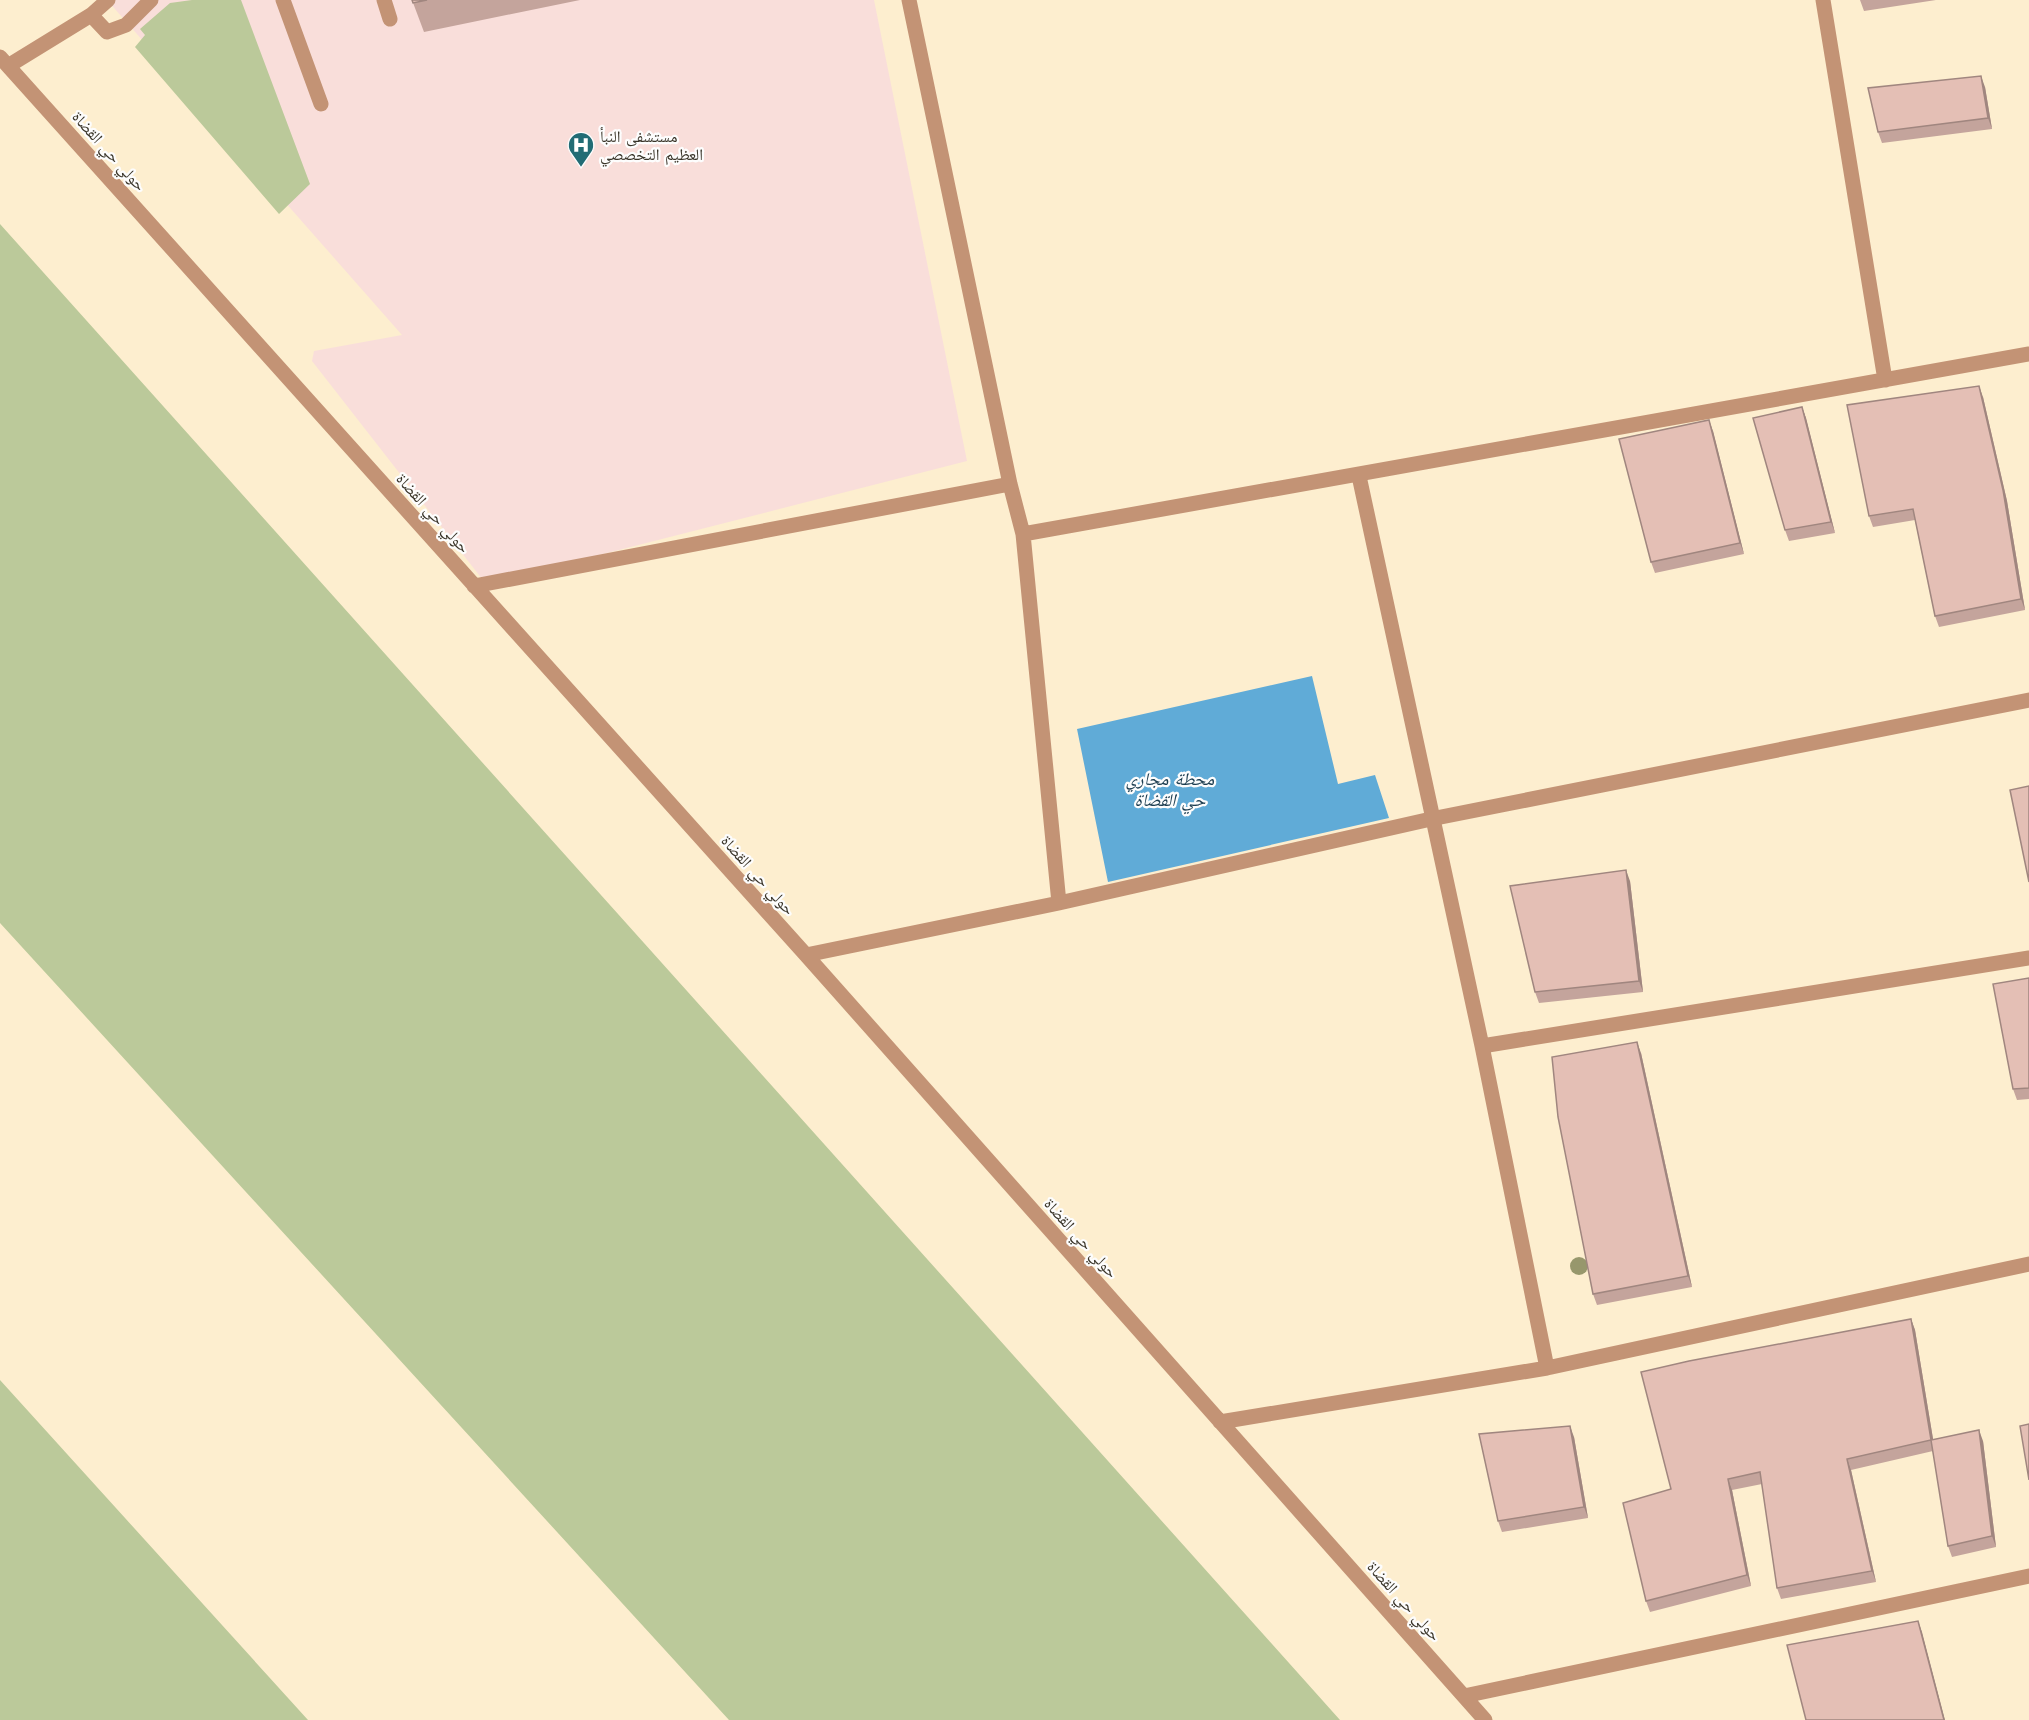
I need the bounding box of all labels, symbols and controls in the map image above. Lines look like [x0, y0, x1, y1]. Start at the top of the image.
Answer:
street label: حولي حي القضاة [66, 107, 150, 197]
place label: مستشفى النبأ العظيم التخصصي [600, 127, 703, 167]
hospital icon: مستشفى النبأ العظيم التخصصي [566, 130, 596, 168]
street label: حولي حي القضاة [390, 469, 474, 559]
water label: محطة مجاري حي القضاة [1126, 768, 1215, 814]
street label: حولي حي القضاة [715, 831, 799, 921]
street label: حولي حي القضاة [1038, 1194, 1122, 1284]
street label: حولي حي القضاة [1361, 1557, 1445, 1647]

